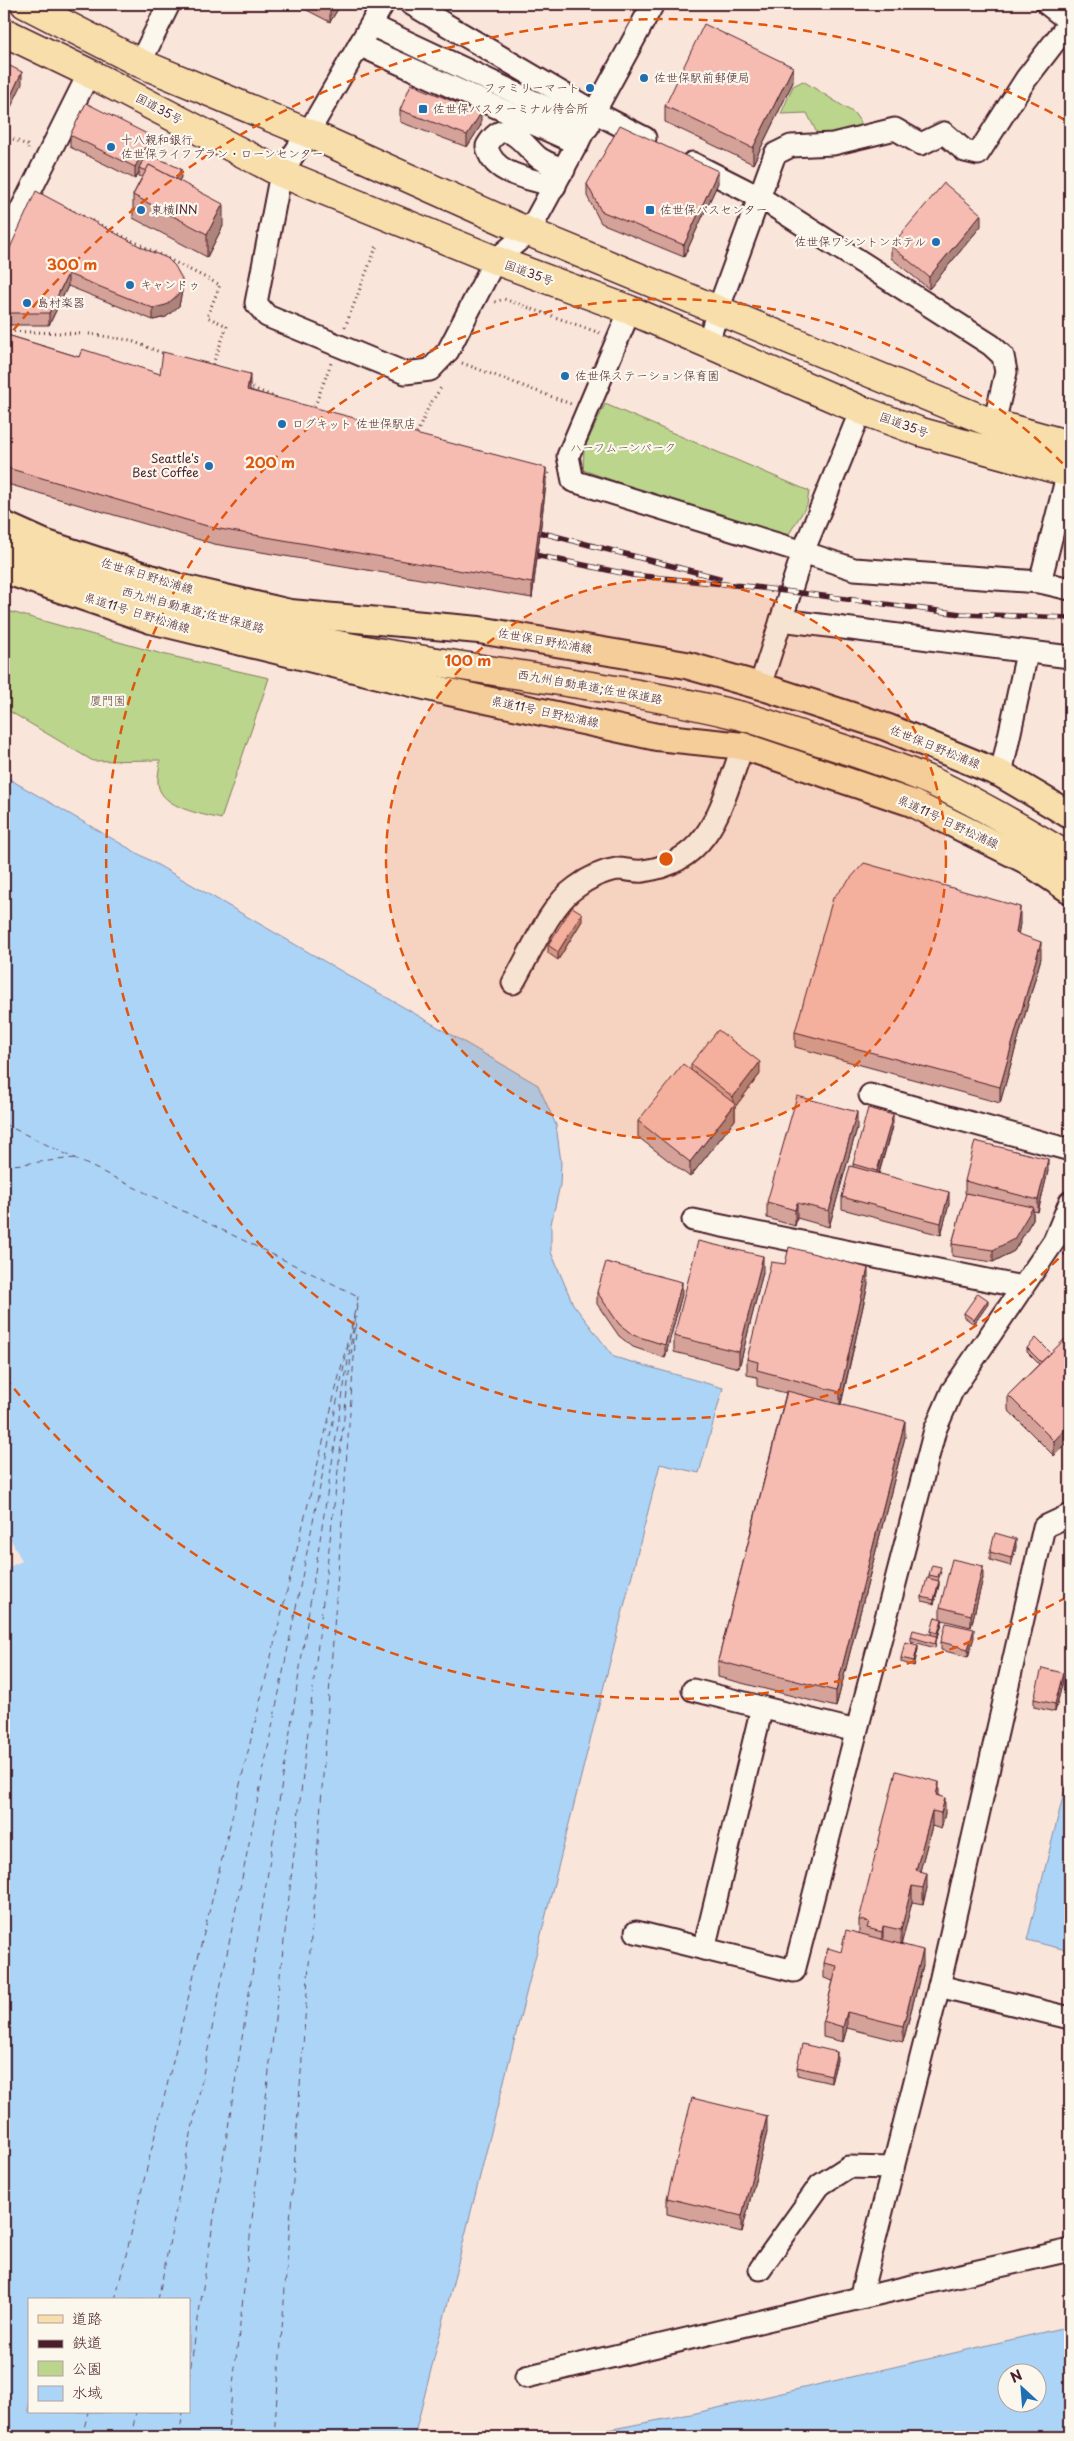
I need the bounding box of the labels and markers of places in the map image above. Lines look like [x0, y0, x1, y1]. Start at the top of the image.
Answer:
place label: 佐世保駅前郵便局 [654, 68, 750, 86]
marker: 佐世保駅前郵便局 [638, 72, 650, 84]
place label: ファミリーマート [484, 78, 580, 96]
marker: ファミリーマート [584, 82, 596, 94]
place label: 佐世保バスターミナル待合所 [433, 99, 588, 117]
marker: 佐世保バスターミナル待合所 [417, 103, 429, 115]
place label: 十八親和銀行 佐世保ライフプラン・ローンセンター [121, 130, 324, 162]
marker: 十八親和銀行 佐世保ライフプラン・ローンセンター [105, 141, 117, 153]
place label: 東横INN [151, 200, 198, 218]
place label: 佐世保バスセンター [660, 200, 768, 218]
marker: 東横INN [135, 204, 147, 216]
marker: 佐世保バスセンター [644, 204, 656, 216]
place label: 佐世保ワシントンホテル [794, 232, 926, 250]
marker: 佐世保ワシントンホテル [930, 236, 942, 248]
place label: キャンドゥ [140, 275, 200, 293]
marker: キャンドゥ [124, 279, 136, 291]
place label: 島村楽器 [37, 293, 85, 311]
marker: 島村楽器 [21, 297, 33, 309]
place label: 佐世保ステーション保育園 [575, 366, 719, 384]
marker: 佐世保ステーション保育園 [559, 370, 571, 382]
place label: ログキット 佐世保駅店 [292, 414, 416, 432]
marker: ログキット 佐世保駅店 [276, 418, 288, 430]
place label: Seattle's Best Coffee [132, 449, 200, 481]
marker: Seattle's Best Coffee [203, 460, 215, 472]
centre of rings [657, 850, 675, 868]

